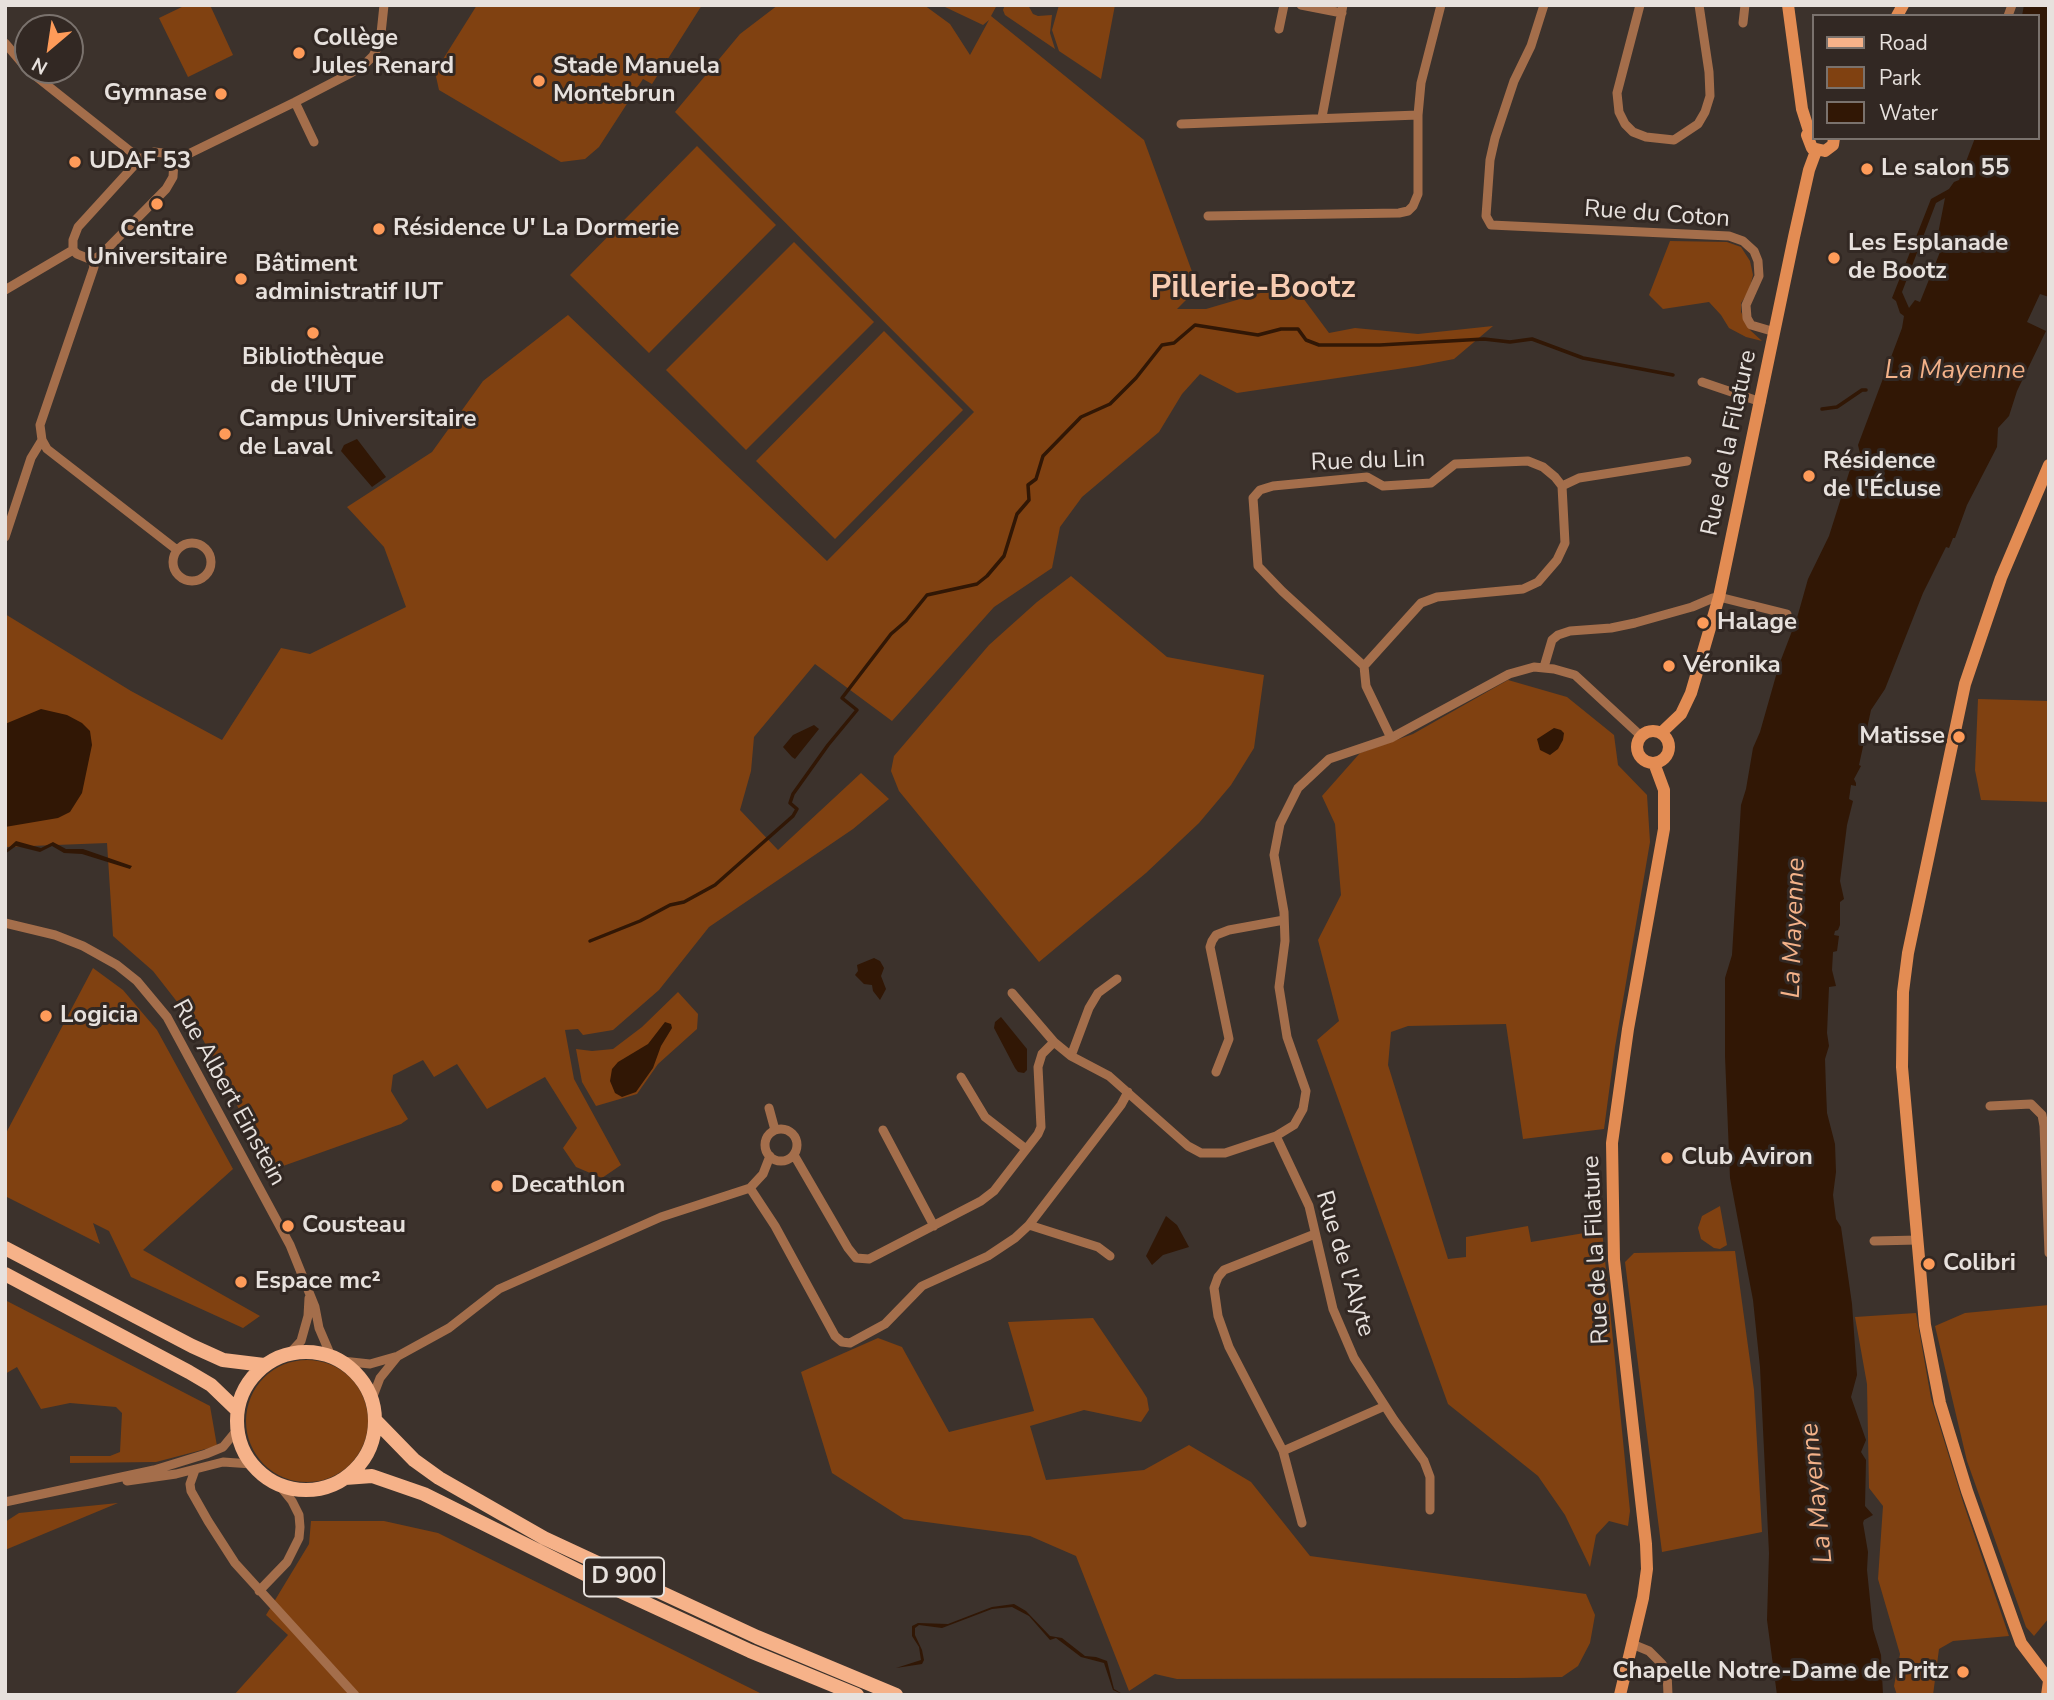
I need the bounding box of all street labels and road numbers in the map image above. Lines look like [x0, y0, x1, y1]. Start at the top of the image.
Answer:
street label: Rue du Coton [1583, 196, 1731, 234]
street label: Rue de la Filature [1696, 348, 1764, 538]
street label: Rue du Lin [1310, 446, 1426, 478]
street label: Rue Albert Einstein [165, 995, 291, 1191]
street label: Rue de la Filature [1578, 1155, 1616, 1345]
street label: Rue de l'Alyte [1308, 1188, 1380, 1340]
road number: D 900 [584, 1558, 664, 1596]

